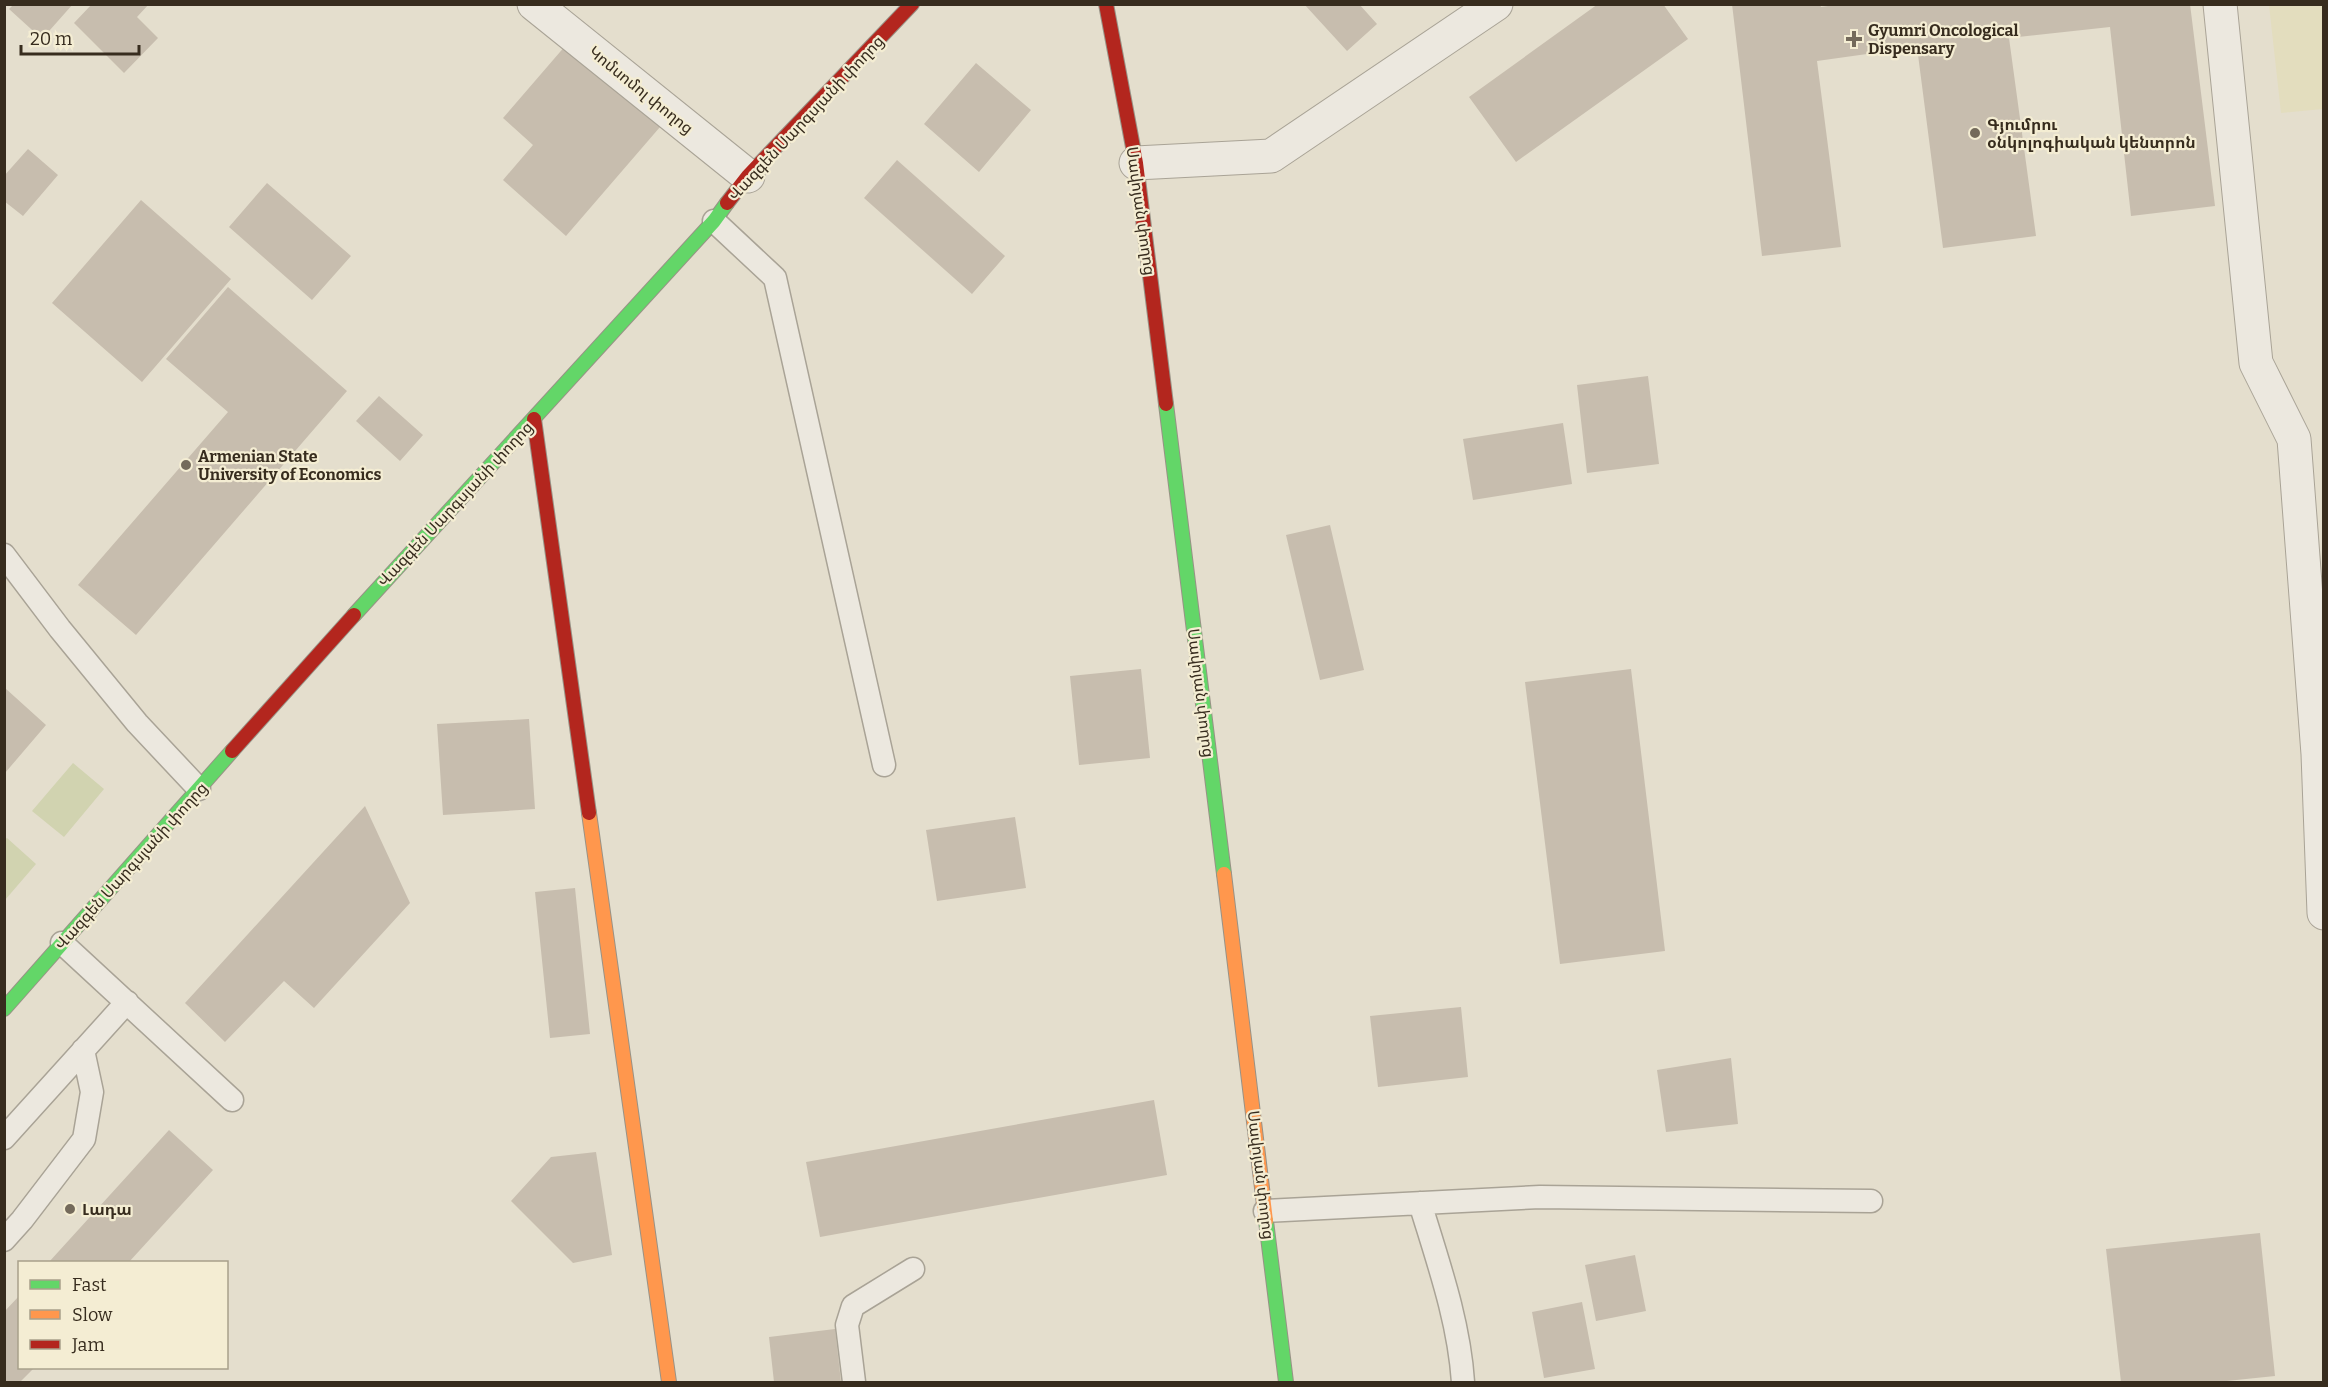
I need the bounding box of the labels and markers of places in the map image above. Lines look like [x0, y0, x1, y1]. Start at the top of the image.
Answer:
place label: Gyumri Oncological Dispensary [1868, 21, 2018, 58]
marker: Gyumri Oncological Dispensary [1845, 30, 1863, 48]
place label: Գյումրու օնկոլոգիական կենտրոն [1987, 115, 2196, 152]
marker: Գյումրու օնկոլոգիական կենտրոն [1968, 126, 1982, 140]
place label: Armenian State University of Economics [198, 447, 382, 484]
marker: Armenian State University of Economics [179, 458, 193, 472]
place label: Լադա [82, 1200, 132, 1219]
marker: Լադա [63, 1202, 77, 1216]

